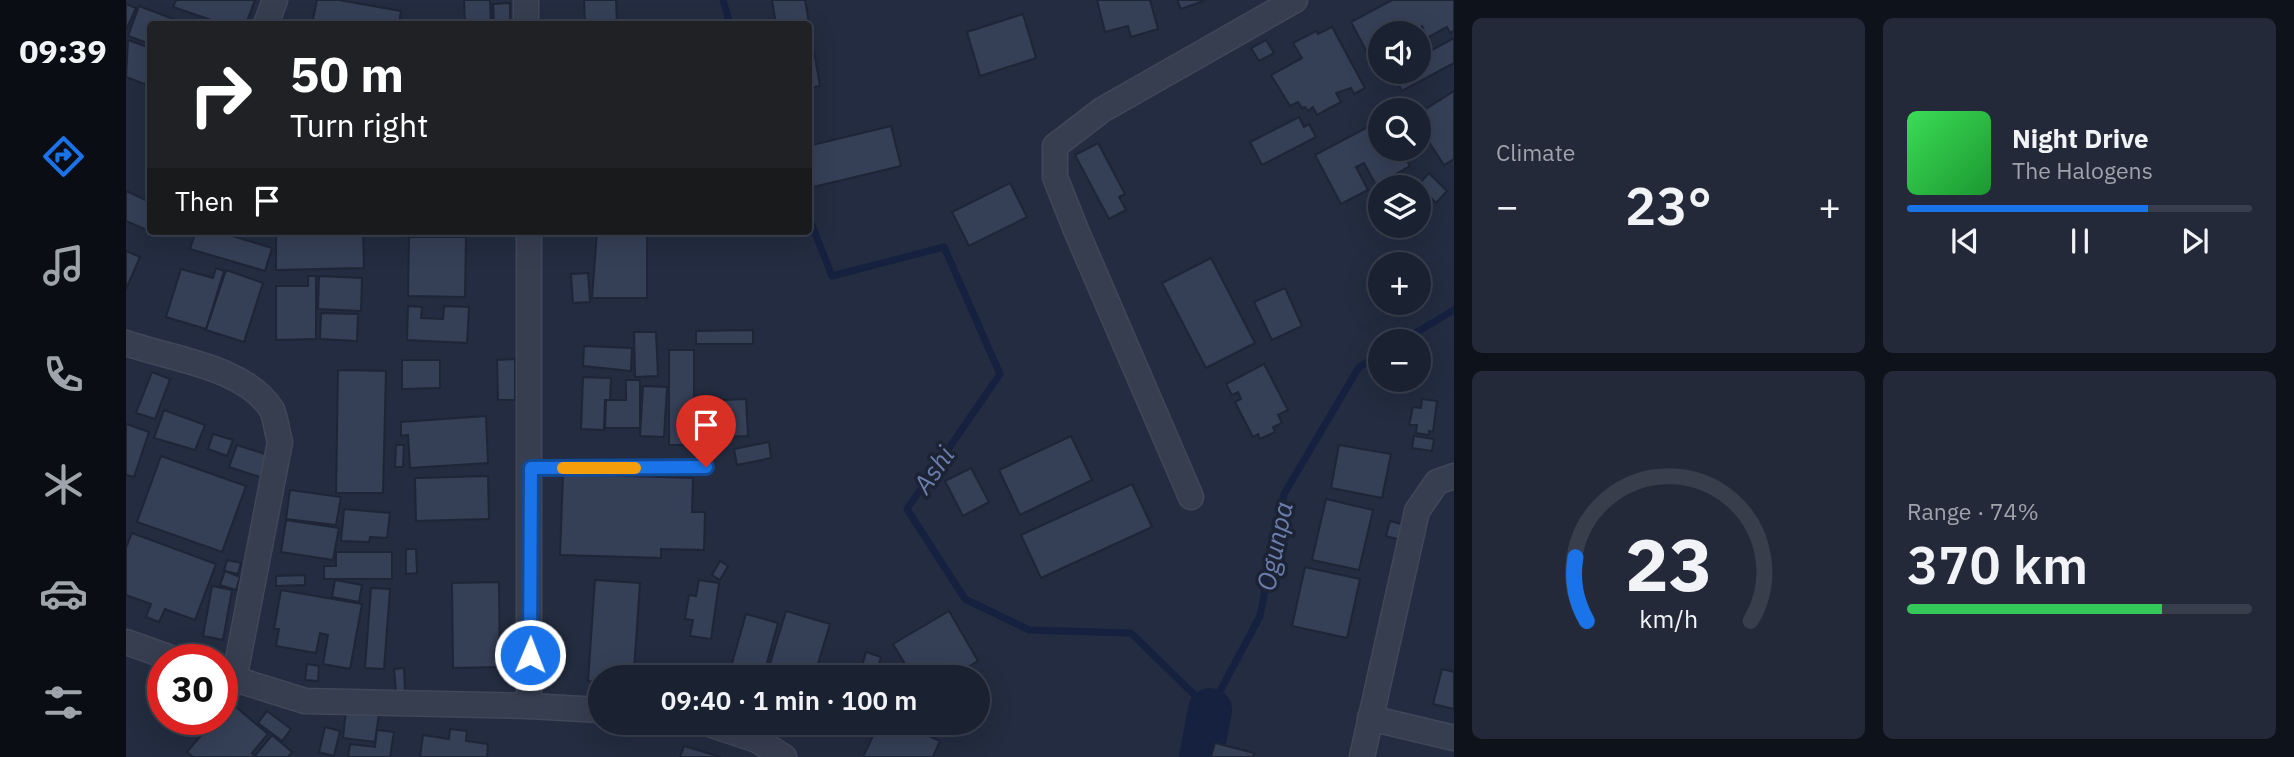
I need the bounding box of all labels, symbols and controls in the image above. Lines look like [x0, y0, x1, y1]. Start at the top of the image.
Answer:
map controls [1368, 21, 1431, 392]
button: sound [1368, 21, 1431, 84]
text: 09:39 [19, 30, 107, 72]
text: 50 m [290, 42, 404, 105]
icon: right [175, 49, 266, 140]
button: search [1368, 98, 1431, 161]
text: Turn right [290, 104, 428, 146]
text: Night Drive [2012, 121, 2149, 155]
icon: directions [39, 132, 88, 181]
text: Climate [1496, 137, 1575, 167]
text: The Halogens [2012, 155, 2153, 185]
text: 23° [1625, 172, 1712, 239]
button: layers [1368, 175, 1431, 238]
text: − [1496, 181, 1519, 230]
text: + [1818, 181, 1841, 230]
icon: arrive [248, 182, 286, 220]
text: Then [175, 184, 234, 218]
icon: previous [1946, 222, 1984, 260]
icon: pause [2061, 222, 2099, 260]
icon: next [2176, 222, 2214, 260]
icon: music [39, 241, 88, 290]
button: + [1368, 252, 1431, 315]
button: − [1368, 329, 1431, 392]
icon: phone [39, 350, 88, 399]
pin [676, 395, 736, 467]
icon: arrive [687, 406, 725, 444]
water label: Ashi [904, 439, 962, 500]
icon: climate [39, 460, 88, 509]
text: Range · 74% [1907, 496, 2039, 526]
water label: Ogunpa [1248, 498, 1300, 593]
text: 23 [1625, 516, 1712, 611]
text: 370 km [1907, 531, 2088, 598]
icon: car [39, 569, 88, 618]
text: km/h [1639, 602, 1698, 635]
position arrow [493, 618, 567, 692]
speed limit sign: 30 [147, 644, 238, 735]
icon: filters [39, 678, 88, 727]
text: 09:40 · 1 min · 100 m [661, 683, 917, 717]

